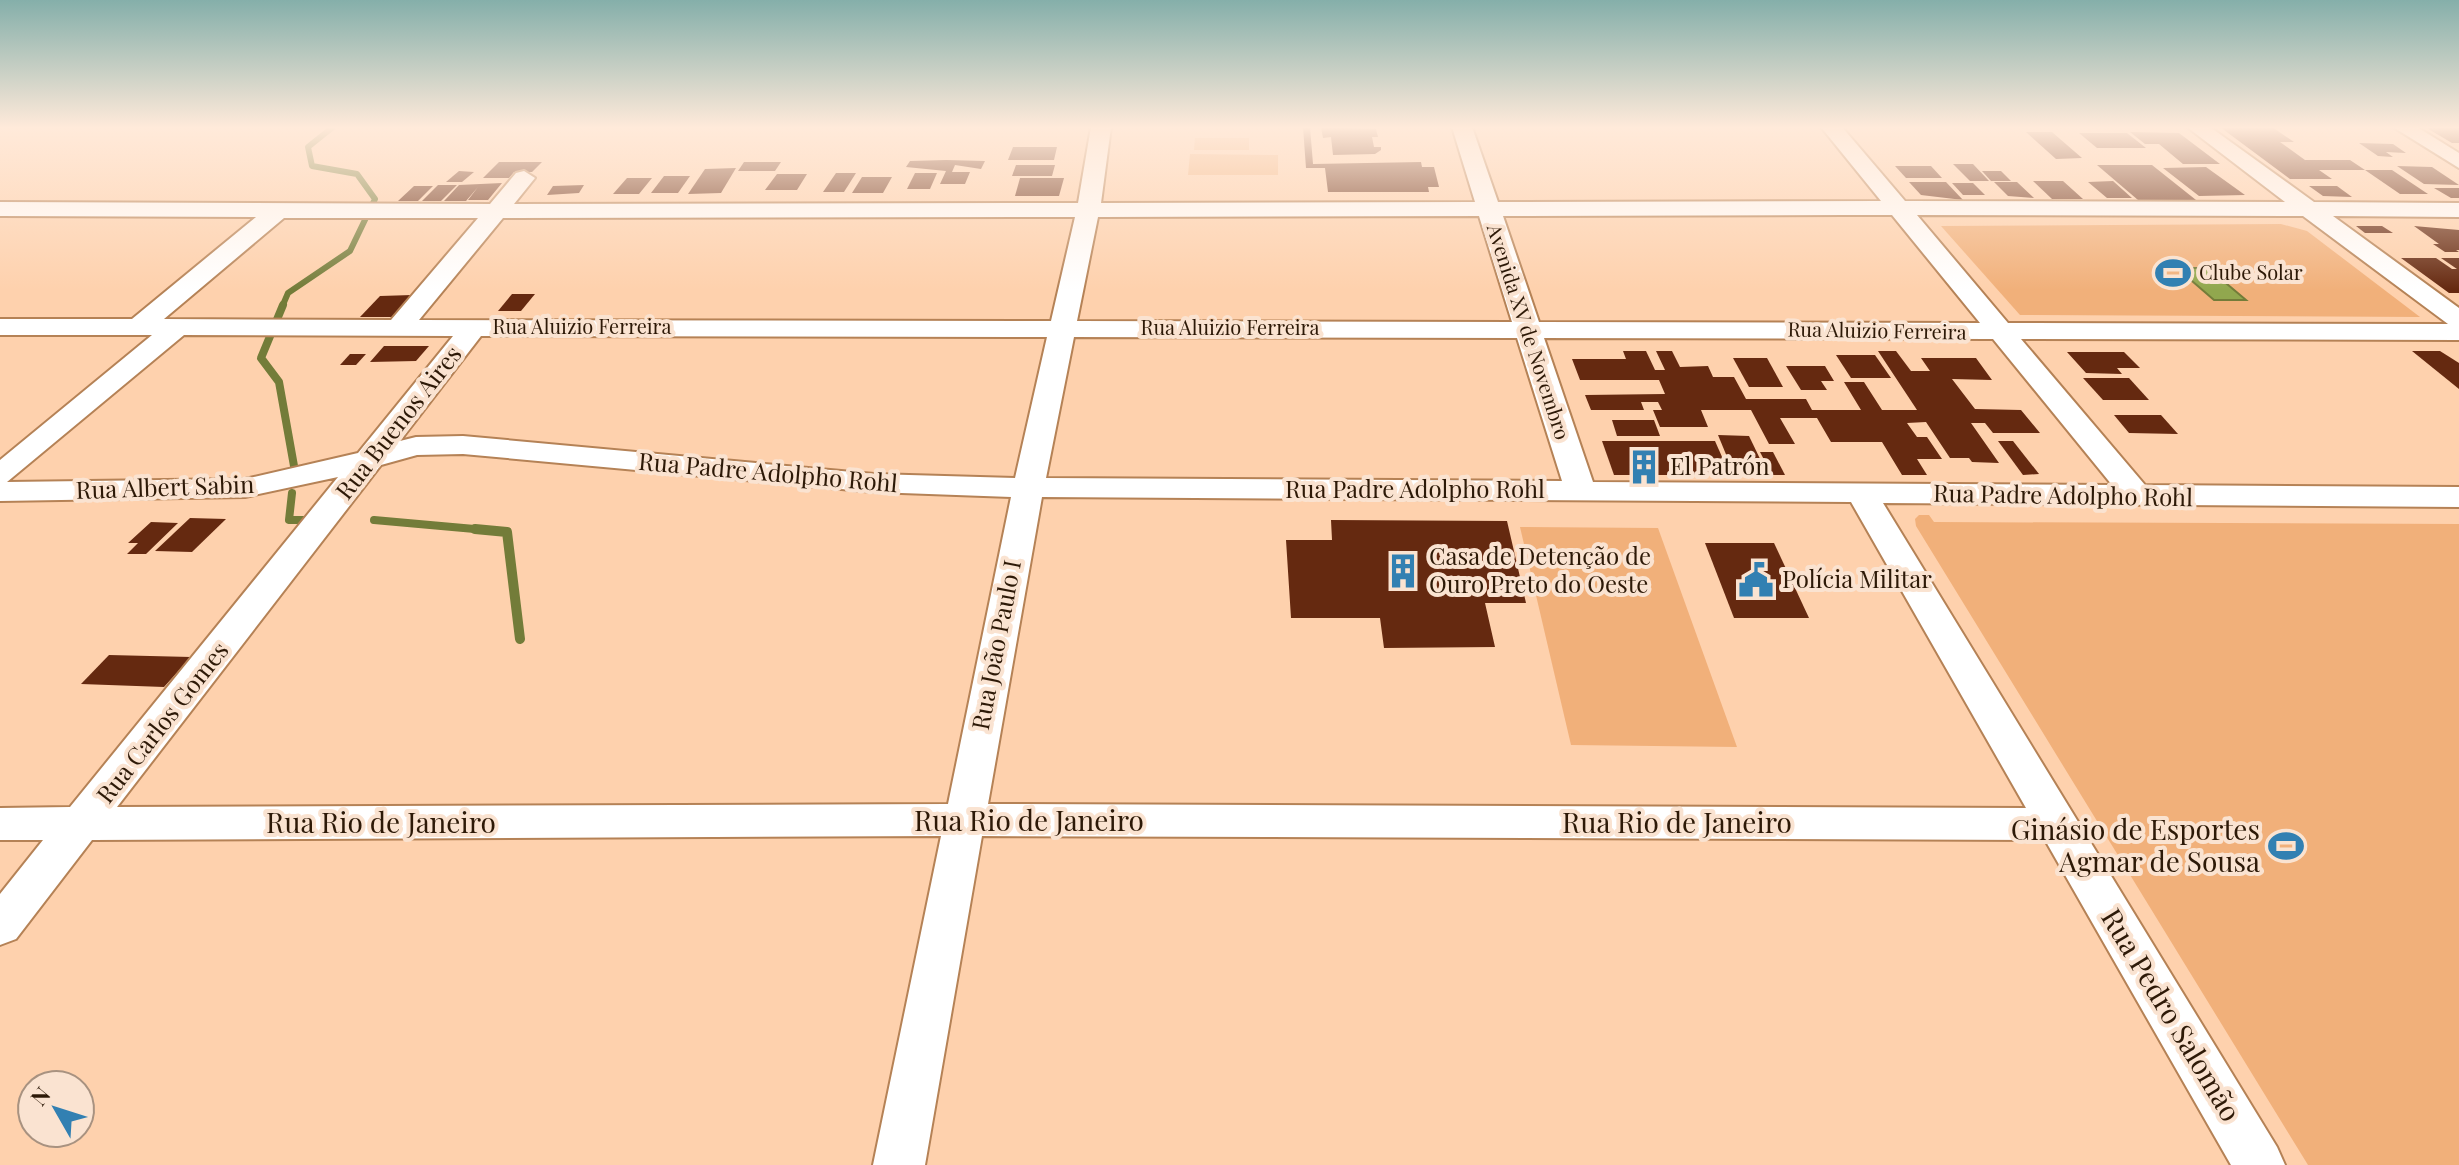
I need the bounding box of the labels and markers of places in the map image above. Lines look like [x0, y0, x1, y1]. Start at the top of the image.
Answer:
sports icon: Clube Solar [2154, 254, 2192, 292]
place label: Clube Solar [2199, 258, 2303, 285]
building icon: El Patrón [1625, 448, 1663, 486]
place label: El Patrón [1670, 449, 1769, 481]
place label: Casa de Detenção de Ouro Preto do Oeste [1429, 539, 1651, 599]
building icon: Casa de Detenção de Ouro Preto do Oeste [1384, 552, 1422, 590]
public building icon: Polícia Militar [1737, 561, 1775, 599]
place label: Polícia Militar [1782, 562, 1932, 594]
place label: Ginásio de Esportes Agmar de Sousa [2011, 810, 2260, 879]
sports icon: Ginásio de Esportes Agmar de Sousa [2267, 827, 2305, 865]

